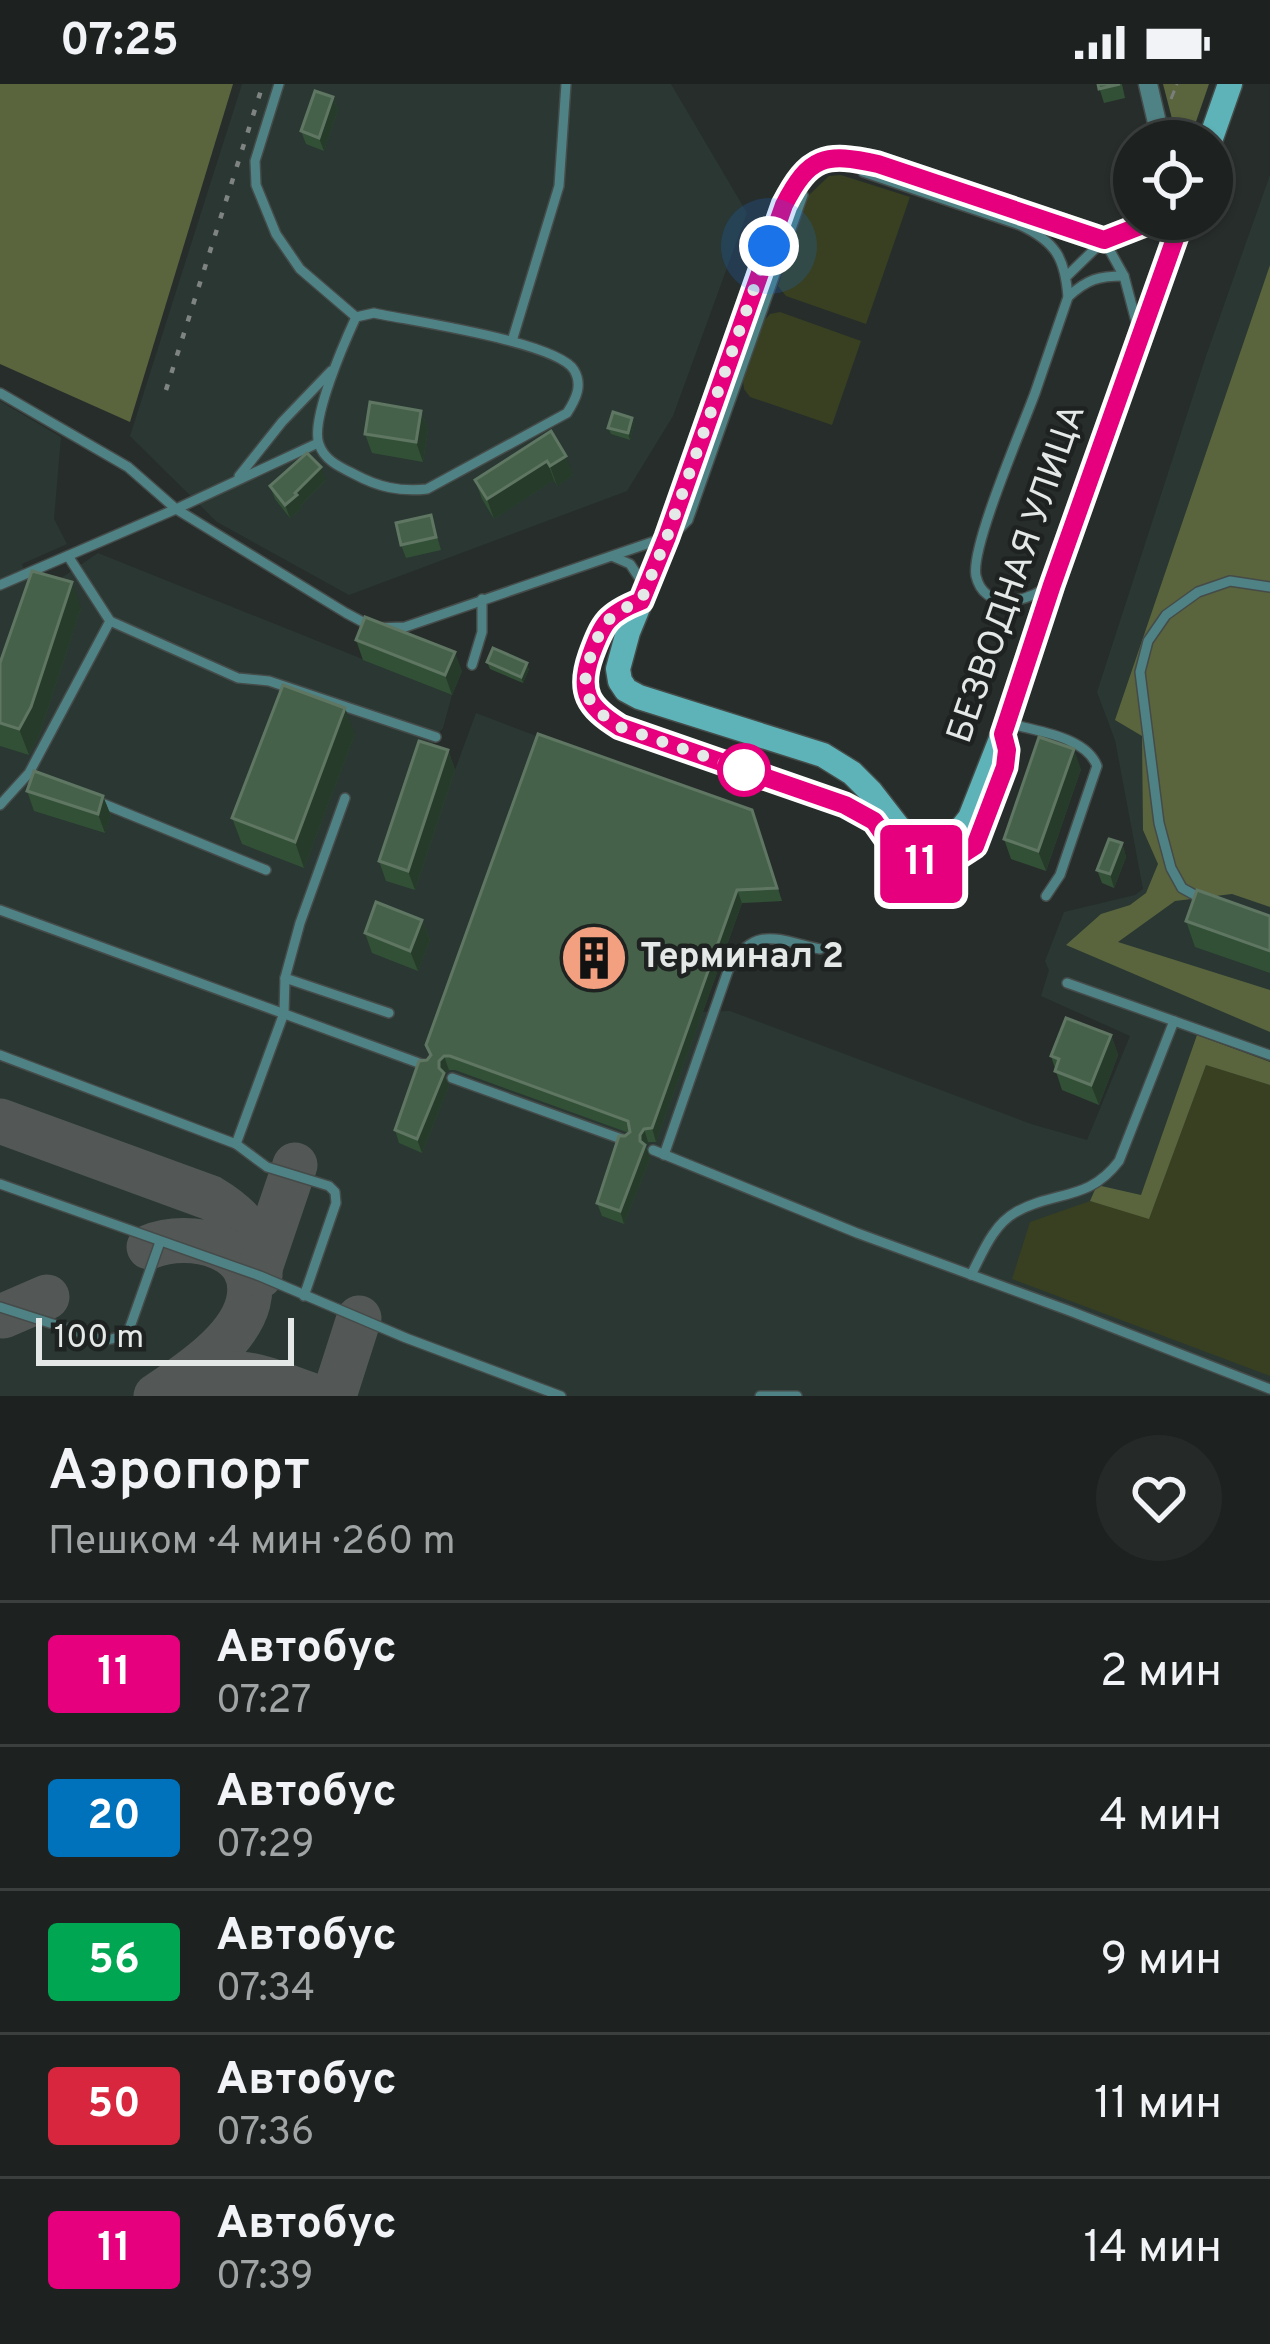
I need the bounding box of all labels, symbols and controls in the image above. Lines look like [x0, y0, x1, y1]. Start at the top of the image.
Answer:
text: 07:25 [60, 14, 179, 71]
map controls [1113, 120, 1233, 240]
button: locate [1113, 120, 1233, 240]
your location [739, 216, 799, 276]
street label: БЕЗВОДНАЯ УЛИЦА [938, 398, 1098, 750]
unlabelled marker [719, 745, 769, 795]
line badge: 11 [867, 825, 975, 903]
text: 11 [904, 837, 938, 890]
building icon: Терминал 2 [559, 923, 629, 993]
place label: Терминал 2 [640, 935, 844, 981]
scale bar [36, 1312, 294, 1365]
text: 100 m [54, 1318, 144, 1360]
button: heart [1096, 1435, 1222, 1561]
text: Аэропорт [48, 1438, 310, 1510]
text: Пешком · 4 мин · 260 m [48, 1519, 456, 1568]
text: Автобус [216, 1621, 397, 1678]
text: 2 мин [1100, 1645, 1222, 1702]
text: 11 [97, 1647, 131, 1700]
text: 07:27 [216, 1678, 311, 1727]
text: Автобус [216, 1765, 397, 1822]
text: 4 мин [1100, 1789, 1222, 1846]
text: 20 [87, 1791, 141, 1844]
text: 07:29 [216, 1822, 315, 1871]
text: Автобус [216, 1909, 397, 1966]
text: 9 мин [1101, 1933, 1222, 1990]
text: 56 [88, 1935, 140, 1988]
text: 07:34 [216, 1966, 315, 2015]
text: Автобус [216, 2053, 397, 2110]
text: 11 мин [1094, 2077, 1222, 2134]
text: 50 [87, 2079, 141, 2132]
text: 07:36 [216, 2110, 314, 2159]
text: Автобус [216, 2197, 397, 2254]
text: 14 мин [1084, 2221, 1222, 2278]
text: 11 [97, 2223, 131, 2276]
text: 07:39 [216, 2254, 313, 2303]

